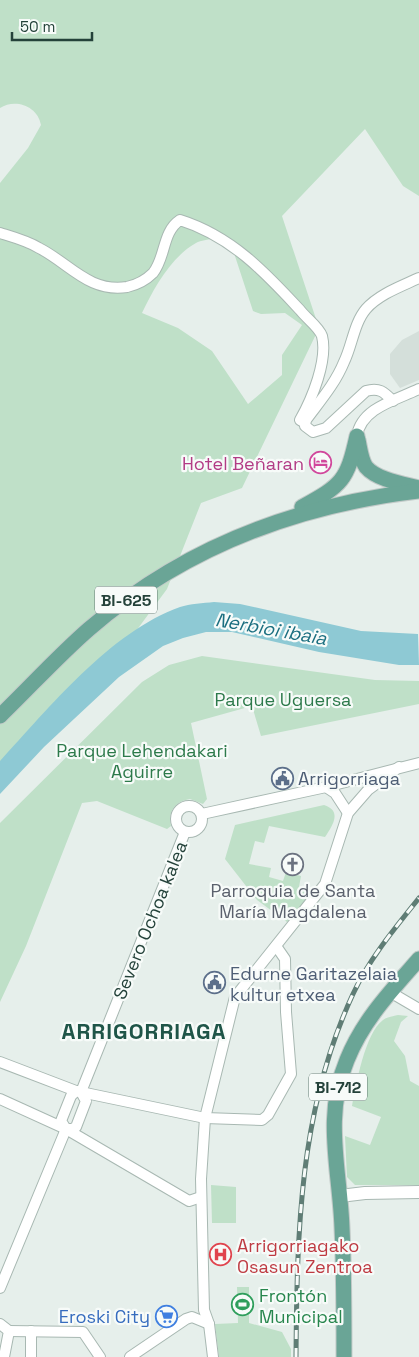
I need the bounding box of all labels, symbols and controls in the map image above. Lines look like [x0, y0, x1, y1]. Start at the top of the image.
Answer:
scale bar [12, 10, 92, 42]
text: 50 m [20, 17, 55, 36]
hotel icon: Hotel Beñaran [308, 451, 332, 475]
place label: Hotel Beñaran [182, 452, 304, 475]
road number: BI-625 [95, 586, 157, 614]
water label: Nerbioi ibaia [213, 607, 329, 651]
park label: Parque Uguersa [215, 688, 351, 711]
park label: Parque Lehendakari Aguirre [56, 739, 228, 783]
public building icon: Arrigorriaga [270, 766, 294, 790]
place label: Arrigorriaga [298, 767, 400, 790]
street label: Severo Ochoa kalea [108, 837, 192, 1003]
church icon: Parroquia de Santa María Magdalena [281, 853, 305, 877]
place label: Parroquia de Santa María Magdalena [211, 879, 375, 923]
place label: Edurne Garitazelaia kultur etxea [230, 962, 397, 1006]
public building icon: Edurne Garitazelaia kultur etxea [202, 971, 226, 995]
district label: ARRIGORRIAGA [62, 1017, 226, 1045]
road number: BI-712 [309, 1074, 367, 1100]
place label: Arrigorriagako Osasun Zentroa [237, 1234, 373, 1278]
hospital icon: Arrigorriagako Osasun Zentroa [209, 1243, 233, 1267]
place label: Frontón Municipal [259, 1284, 343, 1328]
sports icon: Frontón Municipal [231, 1293, 255, 1317]
supermarket icon: Eroski City [154, 1304, 178, 1328]
place label: Eroski City [59, 1305, 150, 1328]

